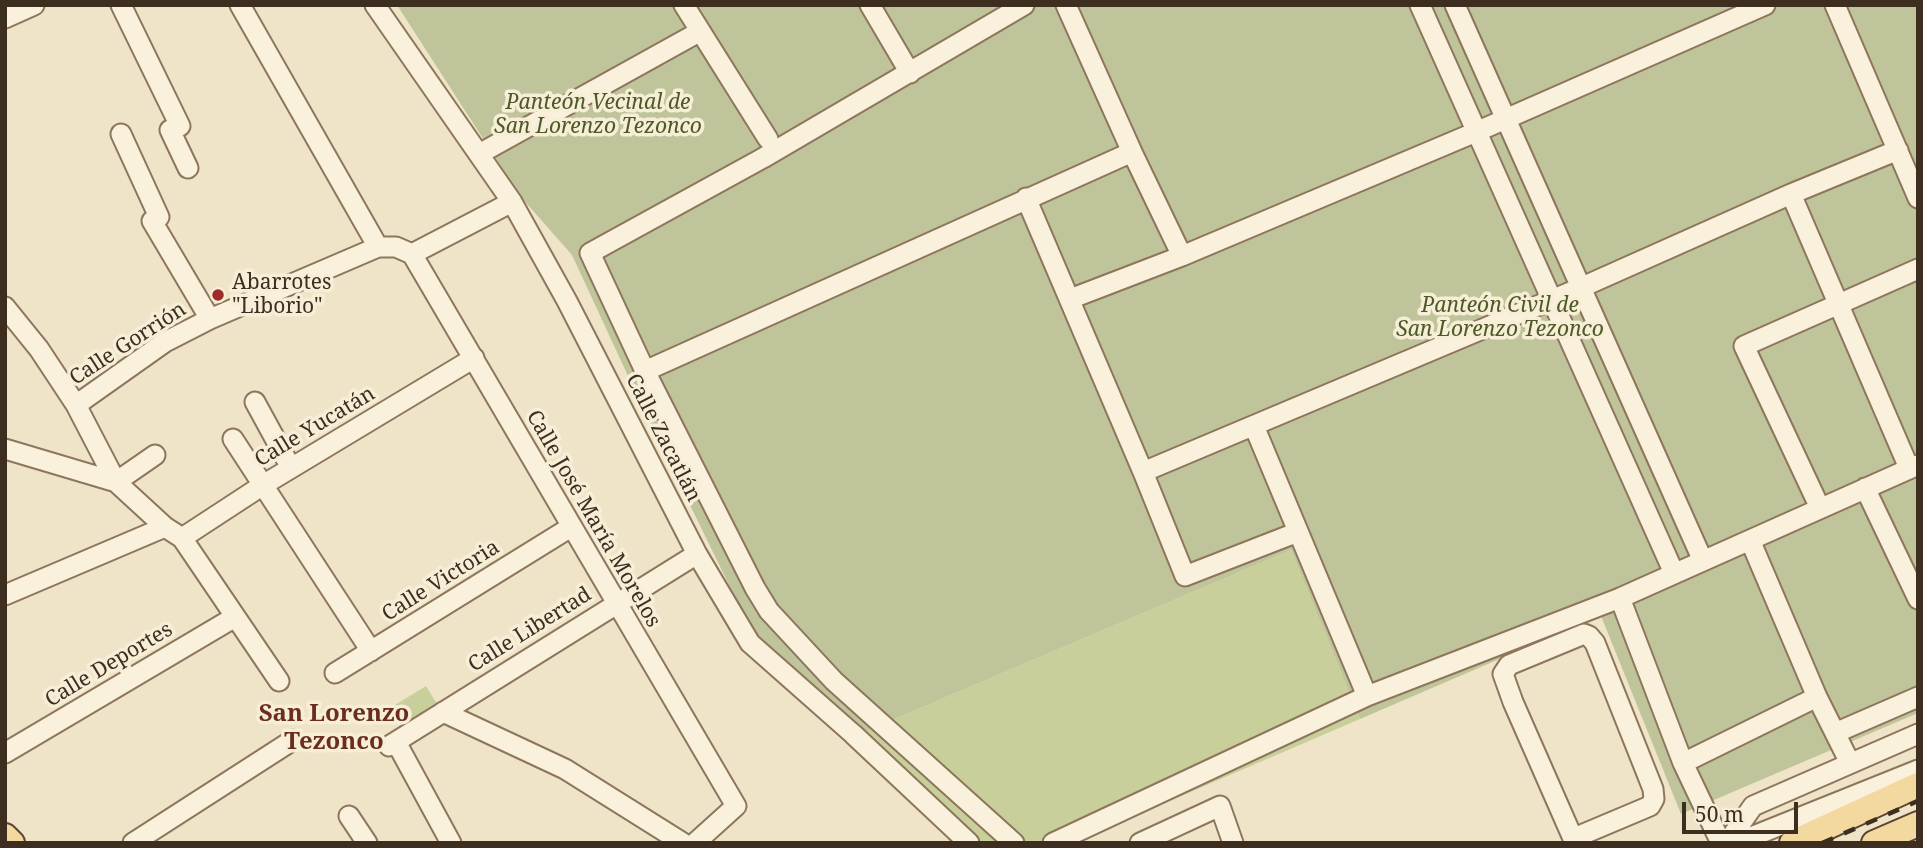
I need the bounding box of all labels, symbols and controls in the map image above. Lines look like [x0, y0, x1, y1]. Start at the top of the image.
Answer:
park label: Panteón Vecinal de San Lorenzo Tezonco [494, 90, 702, 140]
place label: Abarrotes "Liborio" [232, 270, 332, 320]
marker: Abarrotes "Liborio" [210, 287, 226, 303]
park label: Panteón Civil de San Lorenzo Tezonco [1396, 293, 1604, 343]
street label: Calle Gorrión [65, 297, 191, 391]
street label: Calle Zacatlán [620, 370, 706, 506]
street label: Calle Yucatán [250, 381, 380, 473]
street label: Calle José María Morelos [520, 406, 666, 632]
street label: Calle Victoria [378, 535, 504, 627]
street label: Calle Libertad [464, 582, 596, 678]
street label: Calle Deportes [41, 617, 177, 713]
district label: San Lorenzo Tezonco [259, 700, 409, 756]
scale bar [1685, 788, 1800, 832]
text: 50 m [1695, 800, 1744, 828]

